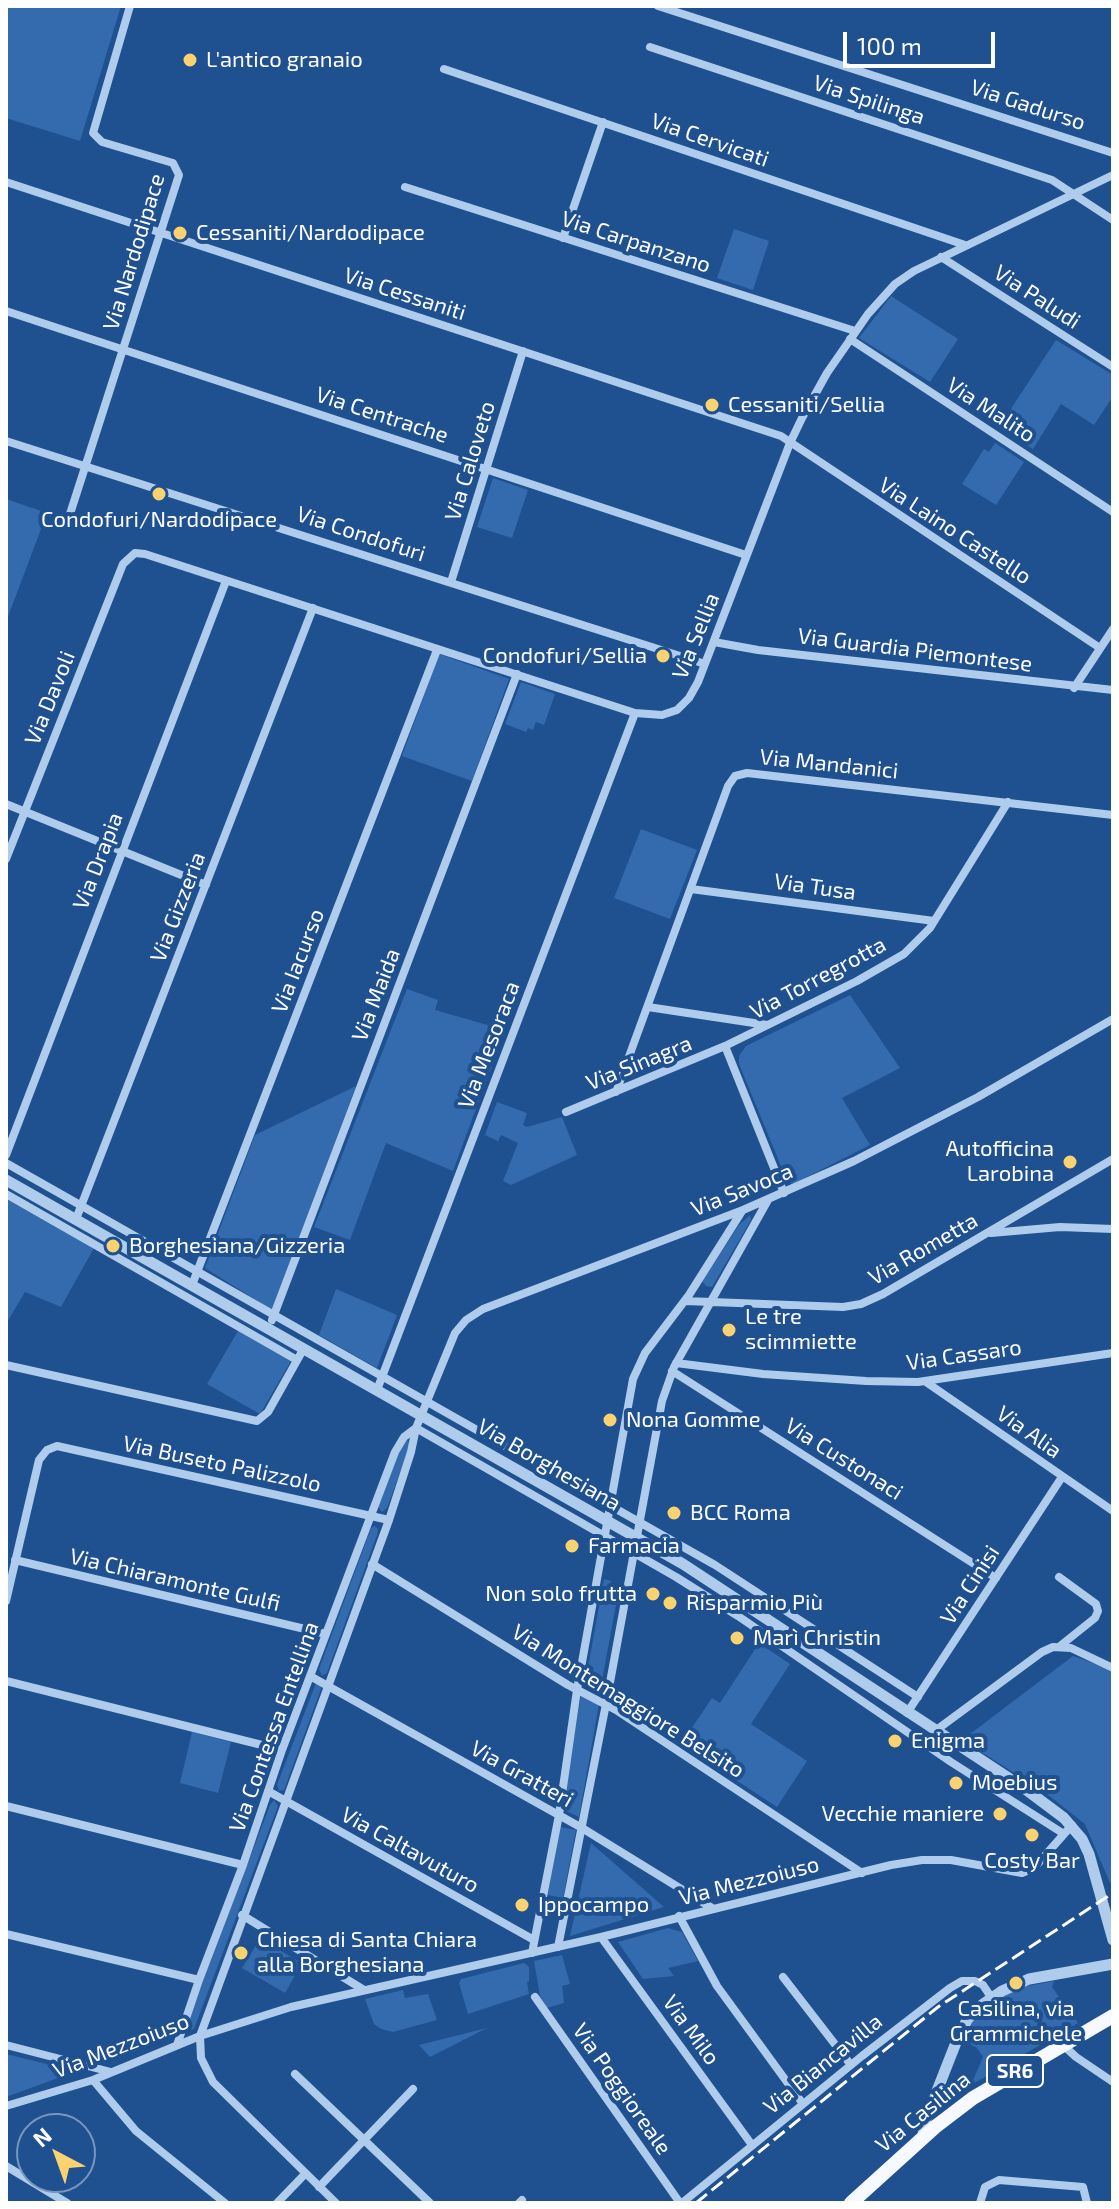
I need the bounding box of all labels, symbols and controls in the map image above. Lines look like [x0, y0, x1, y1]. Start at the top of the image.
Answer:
scale bar [847, 16, 999, 66]
text: 100 m [857, 31, 922, 60]
place label: L'antico granaio [206, 47, 363, 73]
marker: L'antico granaio [181, 51, 199, 69]
street label: Via Spilinga [810, 70, 928, 130]
street label: Via Gadurso [967, 74, 1089, 136]
street label: Via Cervicati [648, 108, 772, 172]
street label: Via Nardodipace [98, 170, 170, 334]
street label: Via Carpanzano [558, 205, 714, 279]
place label: Cessaniti/Nardodipace [196, 220, 425, 246]
marker: Cessaniti/Nardodipace [171, 224, 189, 242]
street label: Via Paludi [989, 259, 1085, 335]
street label: Via Cessaniti [341, 262, 469, 326]
street label: Via Malito [942, 372, 1040, 448]
street label: Via Centrache [312, 381, 452, 449]
place label: Cessaniti/Sellia [728, 392, 885, 418]
marker: Cessaniti/Sellia [703, 396, 721, 414]
street label: Via Caloveto [439, 398, 501, 524]
street label: Via Laino Castello [874, 472, 1036, 590]
marker: Condofuri/Nardodipace [150, 485, 168, 503]
street label: Via Condofuri [293, 501, 429, 567]
place label: Condofuri/Nardodipace [41, 507, 277, 533]
street label: Via Sellia [667, 589, 725, 683]
street label: Via Guardia Piemontese [796, 623, 1034, 677]
place label: Condofuri/Sellia [483, 643, 647, 669]
street label: Via Davoli [19, 647, 81, 749]
marker: Condofuri/Sellia [654, 647, 672, 665]
street label: Via Mandanici [758, 744, 900, 784]
street label: Via Drapia [67, 809, 129, 913]
street label: Via Gizzeria [145, 848, 211, 966]
street label: Via Tusa [772, 868, 858, 906]
street label: Via Iacurso [266, 905, 330, 1017]
street label: Via Torregrotta [746, 931, 890, 1025]
street label: Via Maida [346, 945, 406, 1045]
street label: Via Mesoraca [453, 978, 525, 1112]
street label: Via Sinagra [582, 1030, 696, 1096]
place label: Autofficina Larobina [945, 1136, 1054, 1188]
marker: Autofficina Larobina [1061, 1153, 1079, 1171]
street label: Via Savoca [687, 1158, 797, 1222]
street label: Via Rometta [864, 1207, 982, 1291]
place label: Borghesiana/Gizzeria [129, 1233, 345, 1259]
marker: Borghesiana/Gizzeria [104, 1237, 122, 1255]
place label: Le tre scimmiette [745, 1304, 857, 1356]
marker: Le tre scimmiette [720, 1321, 738, 1339]
street label: Via Cassaro [905, 1334, 1023, 1376]
street label: Via Alia [991, 1400, 1067, 1464]
place label: Nona Gomme [626, 1407, 760, 1433]
marker: Nona Gomme [601, 1411, 619, 1429]
street label: Via Custonaci [780, 1412, 908, 1506]
street label: Via Borghesiana [473, 1413, 625, 1517]
street label: Via Buseto Palizzolo [121, 1430, 323, 1498]
place label: BCC Roma [690, 1500, 791, 1526]
marker: BCC Roma [665, 1504, 683, 1522]
place label: Farmacia [588, 1533, 680, 1559]
marker: Farmacia [563, 1537, 581, 1555]
street label: Via Cinisi [935, 1541, 1005, 1629]
street label: Via Chiaramonte Gulfi [67, 1543, 283, 1617]
place label: Non solo frutta [485, 1581, 637, 1607]
marker: Non solo frutta [644, 1585, 662, 1603]
place label: Risparmio Più [686, 1590, 823, 1616]
marker: Risparmio Più [661, 1594, 679, 1612]
street label: Via Contessa Entellina [224, 1618, 324, 1836]
street label: Via Montemaggiore Belsito [507, 1618, 749, 1784]
place label: Marì Christin [753, 1625, 881, 1651]
marker: Marì Christin [728, 1629, 746, 1647]
place label: Enigma [911, 1728, 985, 1754]
marker: Enigma [886, 1732, 904, 1750]
street label: Via Gratteri [466, 1735, 578, 1813]
place label: Moebius [972, 1770, 1057, 1796]
marker: Moebius [947, 1774, 965, 1792]
street label: Via Caltavuturo [336, 1801, 484, 1899]
place label: Vecchie maniere [822, 1801, 984, 1827]
marker: Vecchie maniere [991, 1805, 1009, 1823]
marker: Costy Bar [1023, 1826, 1041, 1844]
place label: Costy Bar [984, 1848, 1080, 1874]
street label: Via Mezzoiuso [676, 1851, 822, 1911]
place label: Ippocampo [538, 1892, 649, 1918]
marker: Ippocampo [513, 1896, 531, 1914]
place label: Chiesa di Santa Chiara alla Borghesiana [257, 1927, 477, 1978]
marker: Chiesa di Santa Chiara alla Borghesiana [232, 1944, 250, 1962]
marker: Casilina, via Grammichele [1007, 1974, 1025, 1992]
street label: Via Milo [657, 1990, 725, 2070]
place label: Casilina, via Grammichele [950, 1996, 1082, 2048]
street label: Via Mezzoiuso [49, 2008, 193, 2084]
street label: Via Biancavilla [758, 2008, 888, 2120]
street label: Via Poggioreale [567, 2018, 677, 2160]
road number: SR6 [987, 2055, 1043, 2087]
street label: Via Casilina [870, 2066, 976, 2158]
north arrow [16, 2113, 96, 2193]
text: N [27, 2121, 56, 2151]

